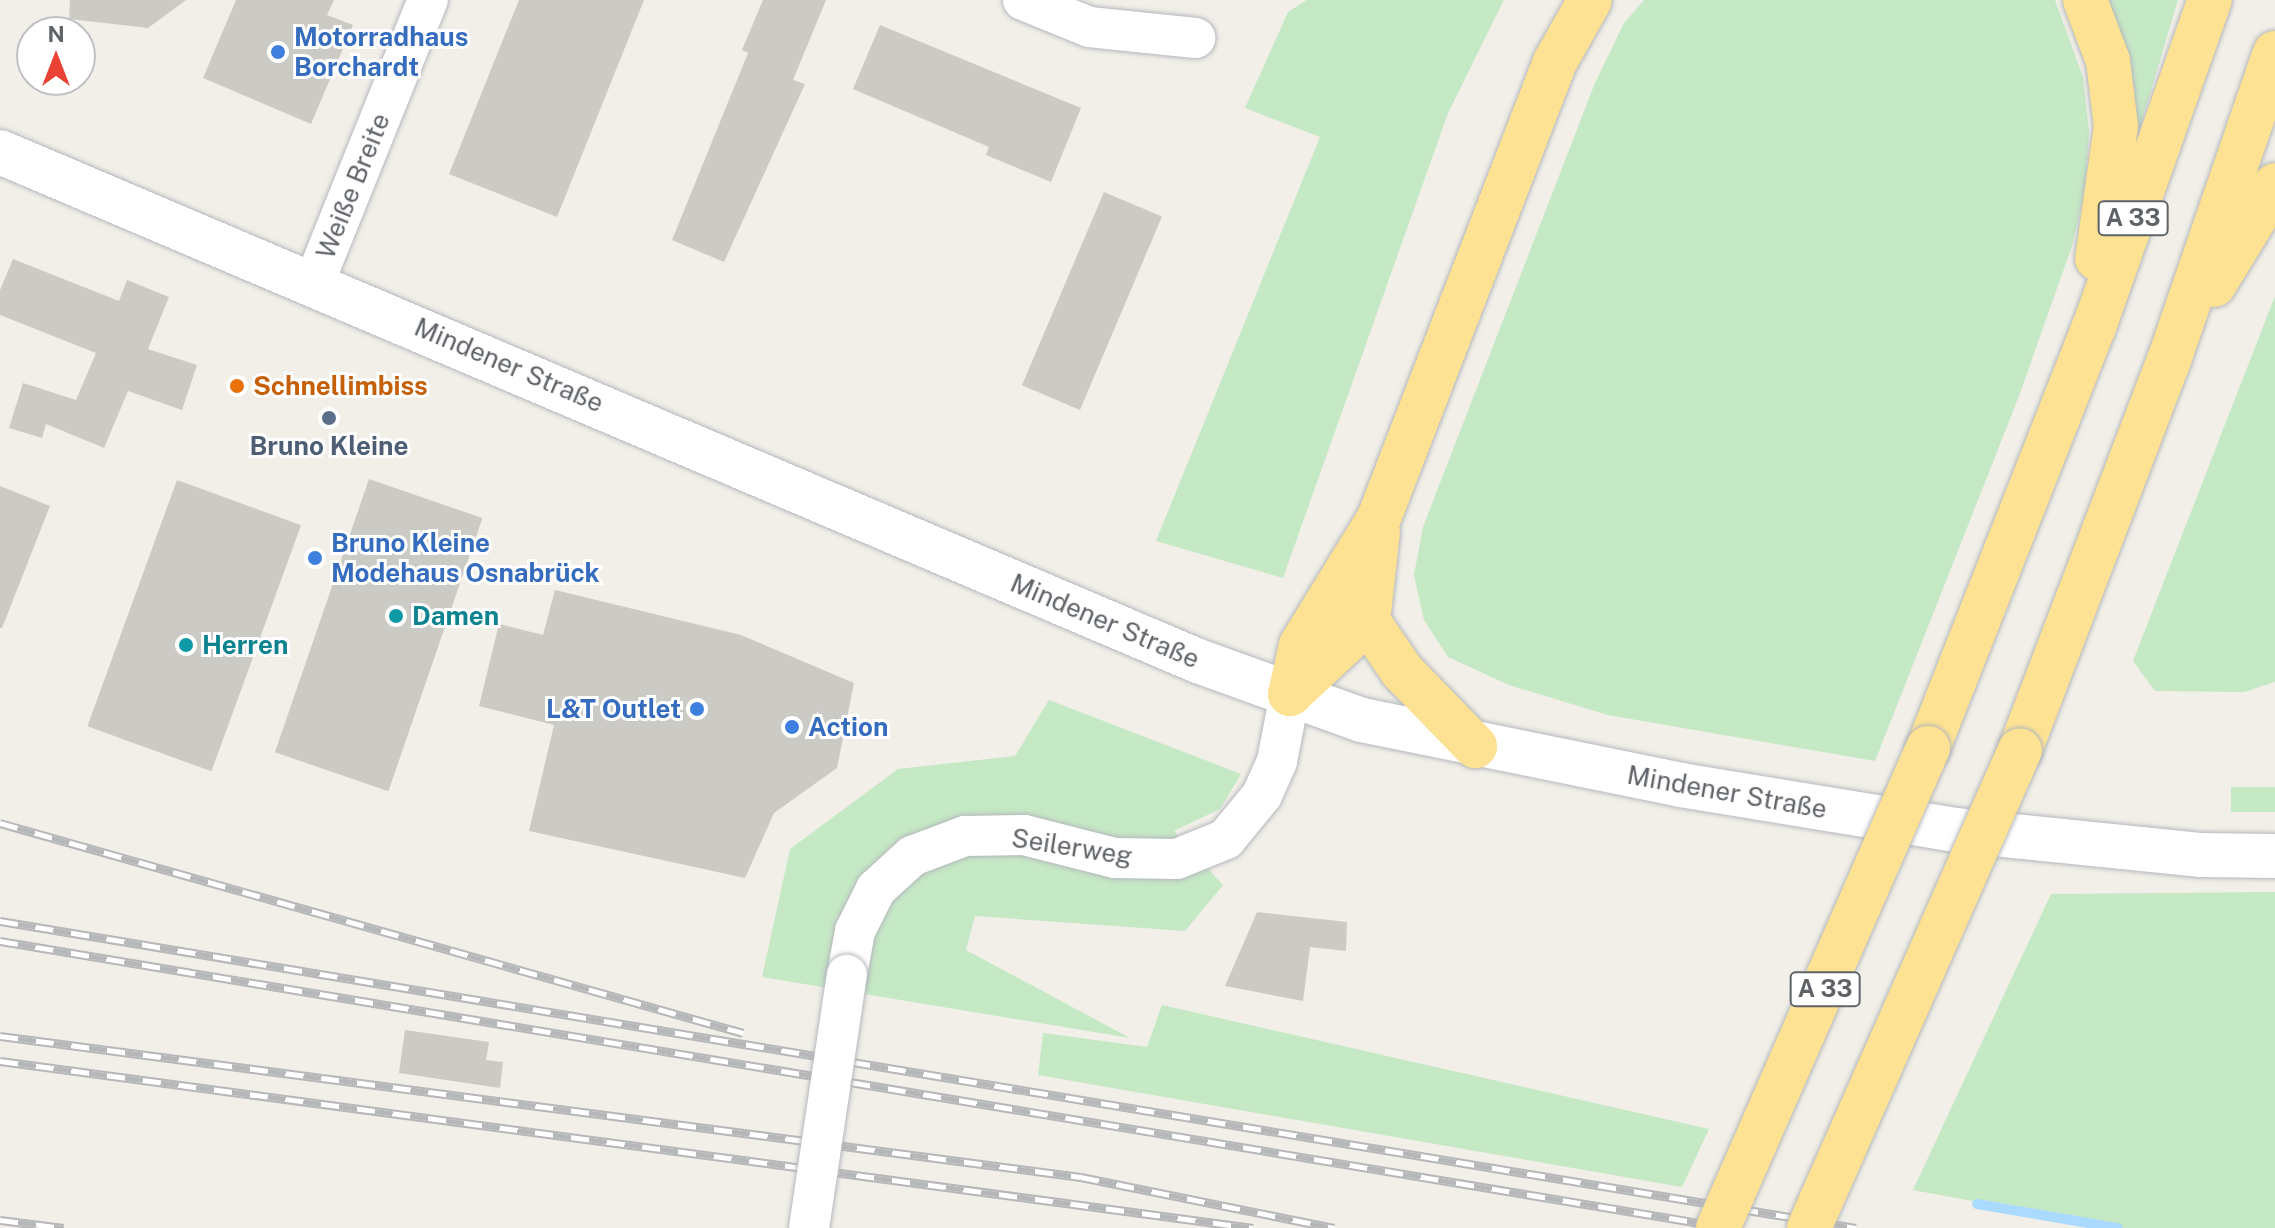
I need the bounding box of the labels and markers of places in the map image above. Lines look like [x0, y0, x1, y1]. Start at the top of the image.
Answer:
place label: Motorradhaus Borchardt [294, 21, 468, 82]
marker: Motorradhaus Borchardt [269, 43, 287, 61]
place label: Schnellimbiss [253, 370, 428, 402]
marker: Schnellimbiss [228, 377, 246, 395]
marker: Bruno Kleine [320, 409, 338, 427]
place label: Bruno Kleine [249, 430, 409, 462]
place label: Bruno Kleine Modehaus Osnabrück [331, 527, 600, 588]
marker: Bruno Kleine Modehaus Osnabrück [306, 549, 324, 567]
place label: Damen [412, 600, 499, 632]
marker: Damen [387, 607, 405, 625]
place label: Herren [202, 629, 288, 661]
marker: Herren [177, 636, 195, 654]
place label: L&T Outlet [546, 693, 681, 725]
marker: L&T Outlet [688, 700, 706, 718]
place label: Action [808, 711, 888, 743]
marker: Action [783, 718, 801, 736]

